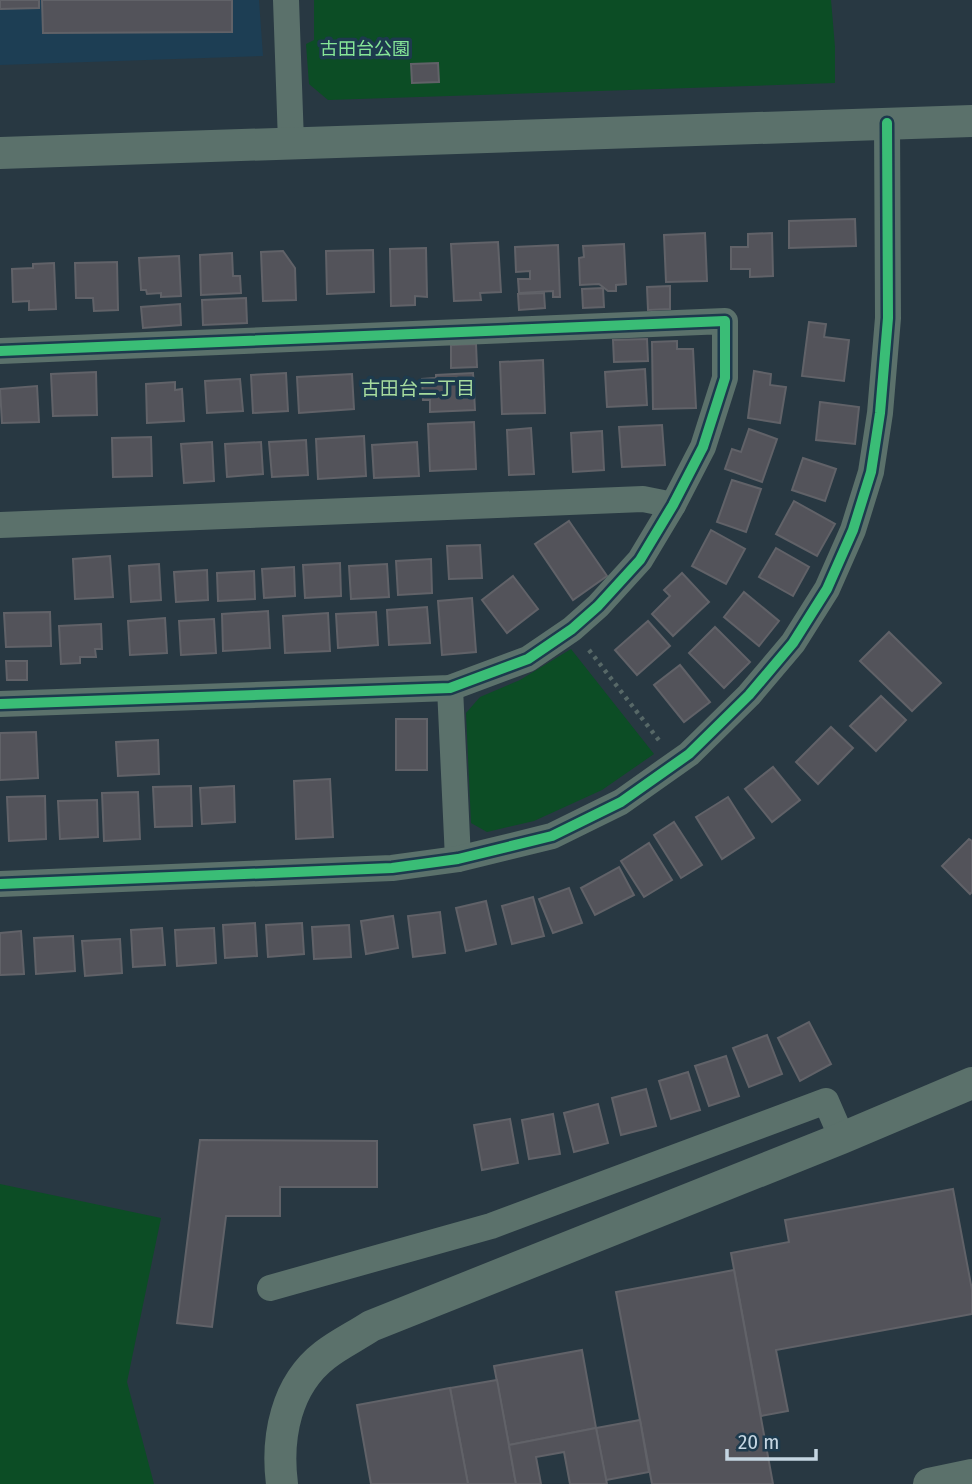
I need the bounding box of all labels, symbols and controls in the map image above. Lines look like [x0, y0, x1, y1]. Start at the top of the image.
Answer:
park label: 古田台公園 [320, 38, 410, 60]
district label: 古田台二丁目 [361, 377, 475, 400]
scale bar [727, 1418, 816, 1462]
text: 20 m [738, 1429, 779, 1455]

